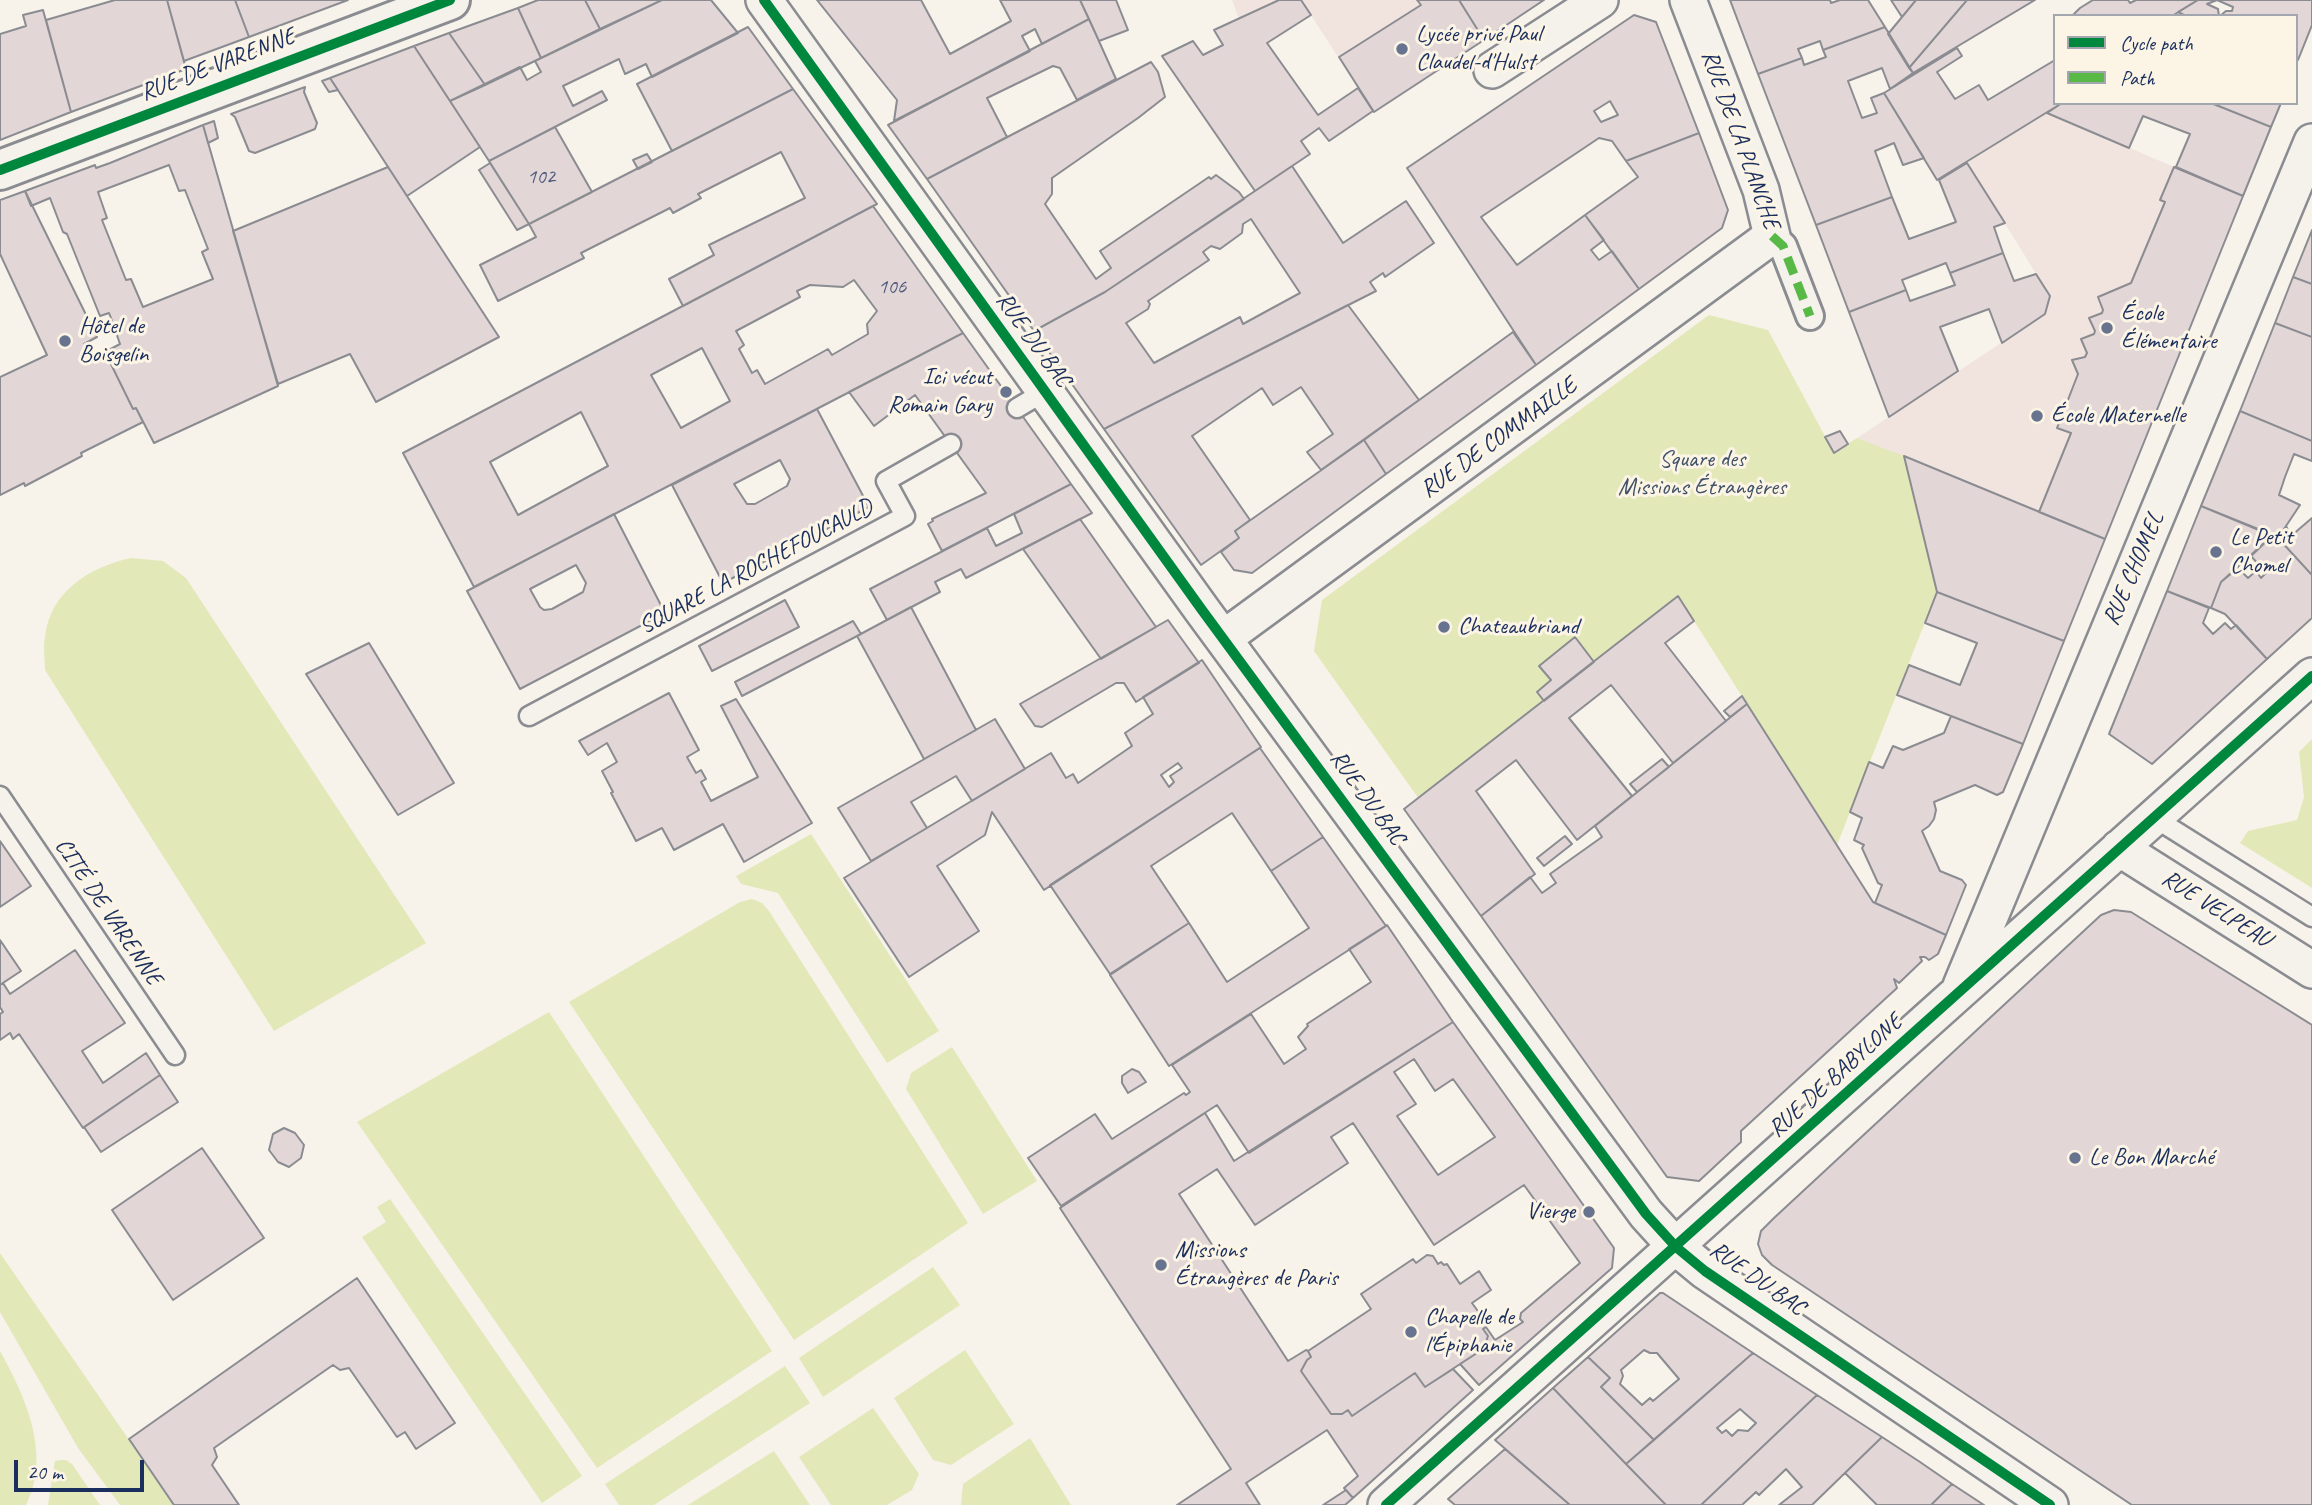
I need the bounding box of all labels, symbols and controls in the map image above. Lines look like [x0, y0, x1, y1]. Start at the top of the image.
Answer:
legend [2053, 14, 2298, 105]
place label: Lycée privé Paul Claudel-d'Hulst [1416, 21, 1541, 77]
street label: RUE DE VARENNE [137, 22, 299, 108]
text: Cycle path [2120, 30, 2193, 56]
marker: Lycée privé Paul Claudel-d'Hulst [1394, 41, 1410, 57]
street label: RUE DE LA PLANCHE [1694, 47, 1786, 233]
text: Path [2120, 65, 2155, 91]
house number: 102 [527, 164, 555, 190]
house number: 106 [878, 274, 906, 300]
street label: RUE DU BAC [989, 287, 1077, 393]
place label: École Élémentaire [2121, 300, 2217, 356]
place label: Hôtel de Boisgelin [79, 313, 148, 369]
marker: École Élémentaire [2099, 320, 2115, 336]
marker: Hôtel de Boisgelin [57, 333, 73, 349]
place label: Ici vécut Romain Gary [888, 364, 992, 420]
street label: RUE DE COMMAILLE [1415, 372, 1583, 504]
marker: Ici vécut Romain Gary [998, 384, 1014, 400]
place label: École Maternelle [2051, 402, 2185, 430]
marker: École Maternelle [2029, 408, 2045, 424]
park label: Square des Missions Étrangères [1618, 446, 1786, 502]
street label: SQUARE LA ROCHEFOUCAULD [634, 493, 878, 641]
street label: RUE CHOMEL [2097, 508, 2171, 630]
place label: Le Petit Chomel [2230, 524, 2293, 580]
marker: Le Petit Chomel [2208, 544, 2224, 560]
place label: Chateaubriand [1458, 613, 1579, 641]
marker: Chateaubriand [1436, 619, 1452, 635]
street label: RUE DU BAC [1323, 745, 1411, 851]
street label: CITÉ DE VARENNE [48, 833, 168, 991]
street label: RUE VELPEAU [2156, 864, 2276, 954]
street label: RUE DE BABYLONE [1763, 1008, 1909, 1144]
place label: Le Bon Marché [2089, 1144, 2214, 1172]
marker: Le Bon Marché [2067, 1150, 2083, 1166]
place label: Vierge [1526, 1198, 1575, 1226]
marker: Vierge [1581, 1204, 1597, 1220]
street label: RUE DU BAC [1704, 1236, 1810, 1322]
place label: Missions Étrangères de Paris [1175, 1237, 1338, 1293]
marker: Missions Étrangères de Paris [1153, 1257, 1169, 1273]
place label: Chapelle de l'Épiphanie [1425, 1304, 1514, 1360]
marker: Chapelle de l'Épiphanie [1403, 1324, 1419, 1340]
scale bar [18, 1446, 147, 1490]
text: 20 m [27, 1459, 63, 1485]

